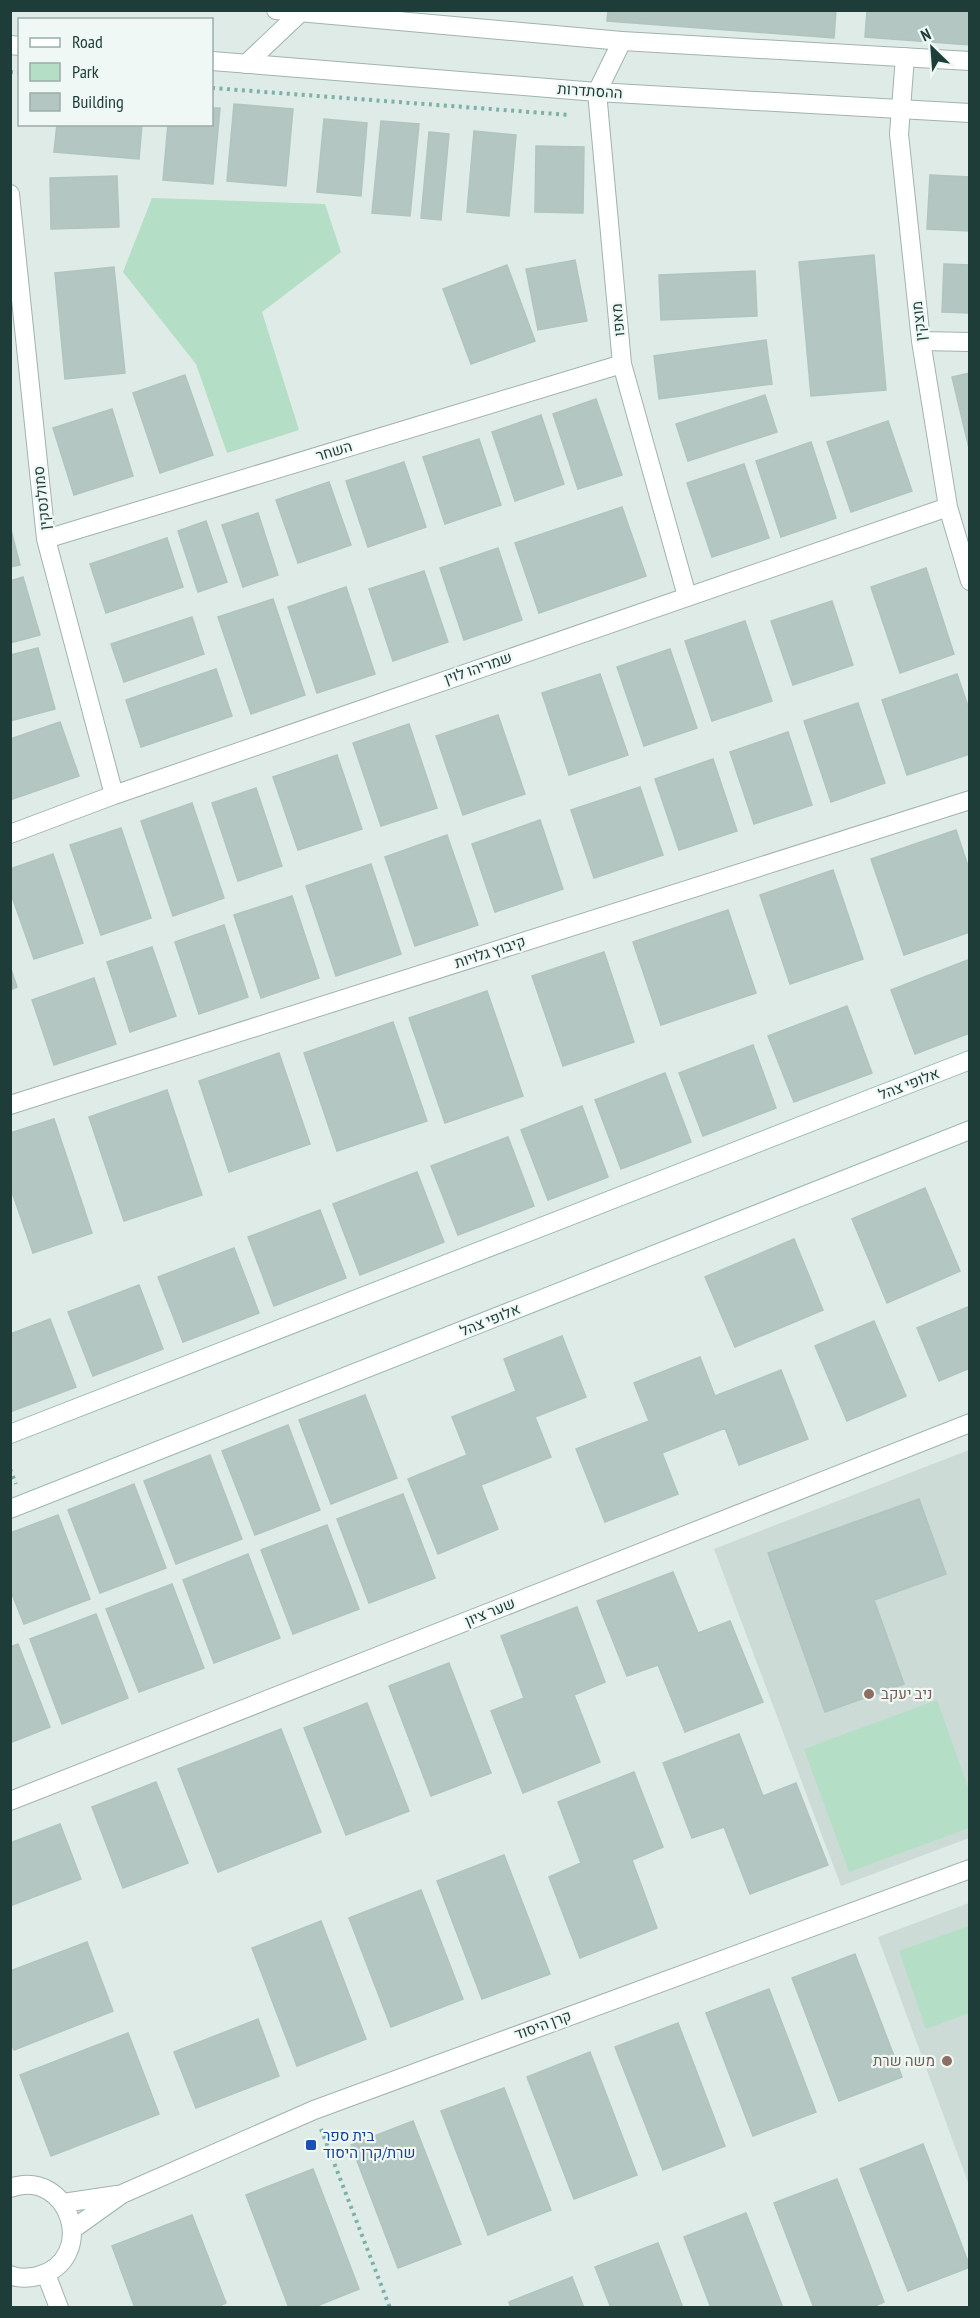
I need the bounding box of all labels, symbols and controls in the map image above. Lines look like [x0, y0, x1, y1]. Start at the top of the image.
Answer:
legend [18, 18, 213, 126]
north arrow [902, 18, 962, 78]
text: N [918, 24, 934, 45]
text: Road [72, 30, 103, 53]
text: Park [72, 60, 99, 83]
street label: ההסתדרות [557, 79, 623, 102]
text: Building [72, 90, 124, 113]
street label: מוצקין [907, 300, 930, 342]
street label: מאפו [607, 303, 628, 337]
street label: השחר [313, 436, 354, 465]
street label: סמולנסקין [29, 465, 54, 531]
street label: שמריהו לוין [441, 647, 514, 688]
street label: קיבוץ גלויות [452, 931, 528, 972]
street label: אלופי צהל [876, 1063, 942, 1104]
street label: אלופי צהל [457, 1299, 523, 1340]
street label: שער ציון [462, 1593, 518, 1630]
place label: ניב יעקב [881, 1684, 932, 1703]
marker: ניב יעקב [862, 1687, 876, 1701]
street label: קרן היסוד [512, 2005, 574, 2044]
place label: משה שרת [873, 2051, 935, 2070]
marker: משה שרת [940, 2054, 954, 2068]
place label: בית ספר שרת/קרן היסוד [323, 2126, 415, 2162]
marker: בית ספר שרת/קרן היסוד [304, 2138, 318, 2152]

